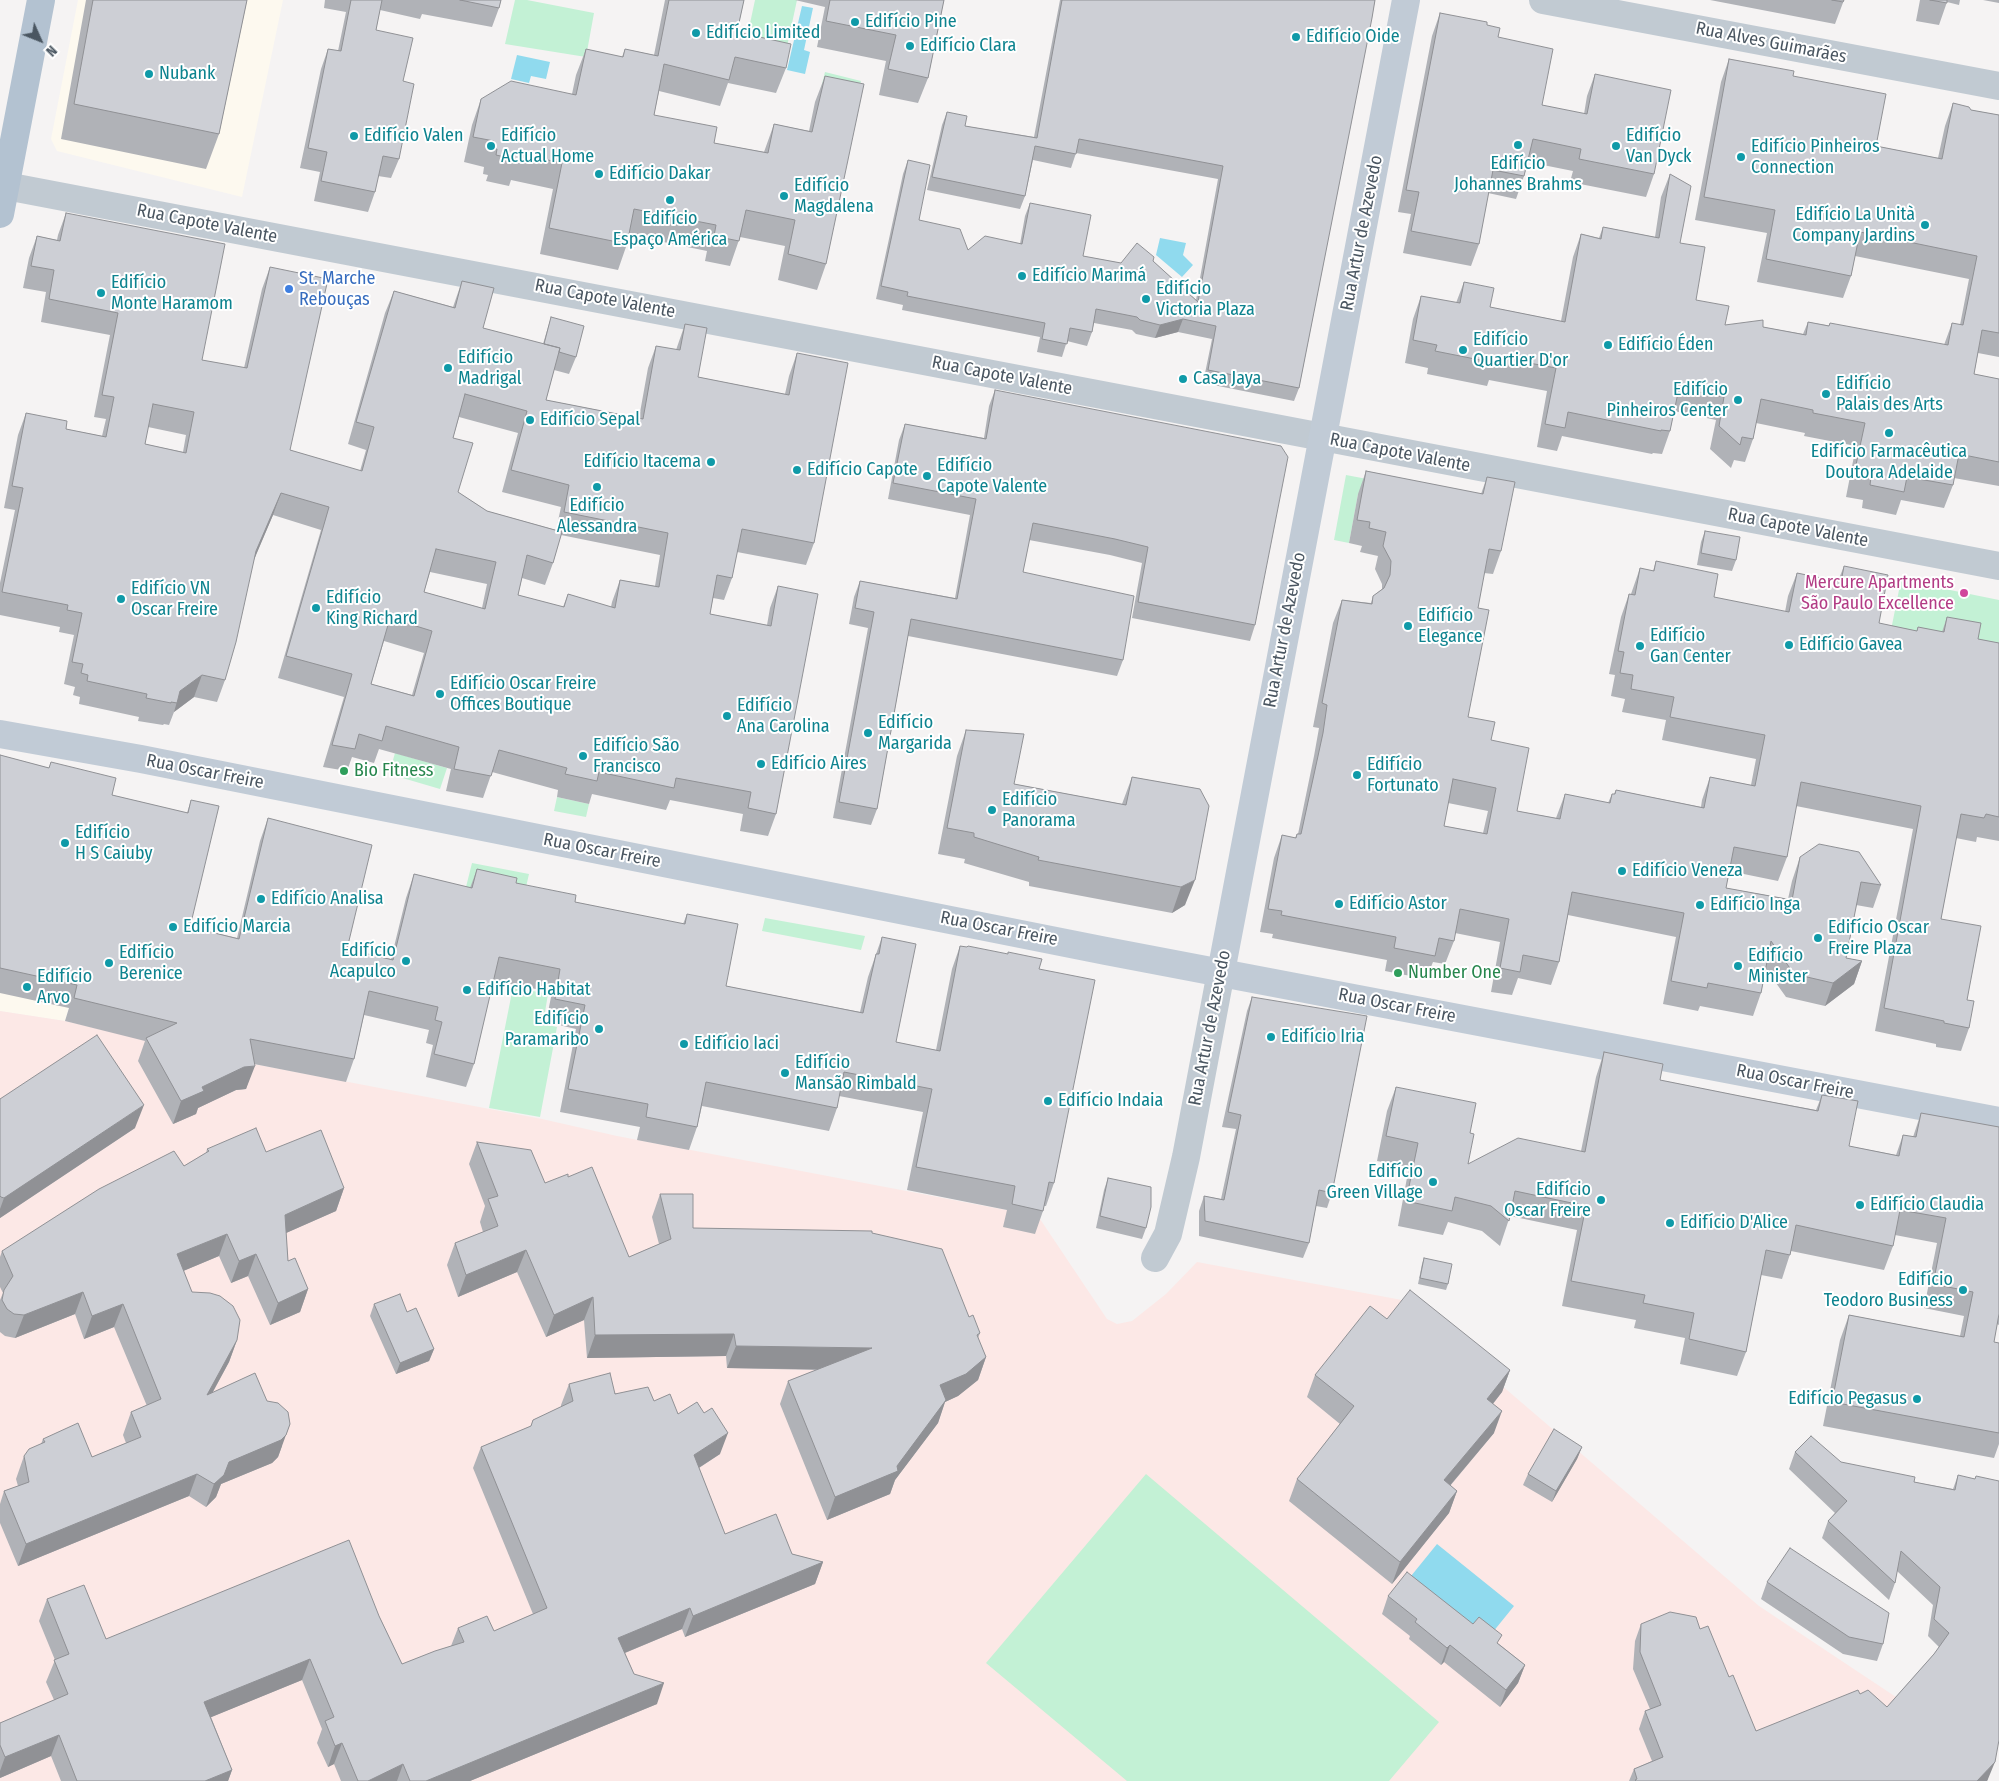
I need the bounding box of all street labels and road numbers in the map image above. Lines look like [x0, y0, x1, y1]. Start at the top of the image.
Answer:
street label: Rua Alves Guimarães [1694, 18, 1848, 68]
street label: Rua Artur de Azevedo [1336, 153, 1388, 313]
street label: Rua Capote Valente [135, 200, 279, 248]
street label: Rua Capote Valente [533, 275, 677, 323]
street label: Rua Capote Valente [930, 352, 1074, 400]
street label: Rua Capote Valente [1328, 429, 1472, 477]
street label: Rua Capote Valente [1726, 504, 1870, 552]
street label: Rua Artur de Azevedo [1259, 550, 1311, 710]
street label: Rua Oscar Freire [144, 750, 266, 794]
street label: Rua Oscar Freire [541, 829, 663, 873]
street label: Rua Oscar Freire [938, 907, 1060, 951]
street label: Rua Artur de Azevedo [1184, 948, 1236, 1108]
street label: Rua Oscar Freire [1336, 984, 1458, 1028]
street label: Rua Oscar Freire [1734, 1060, 1856, 1104]

